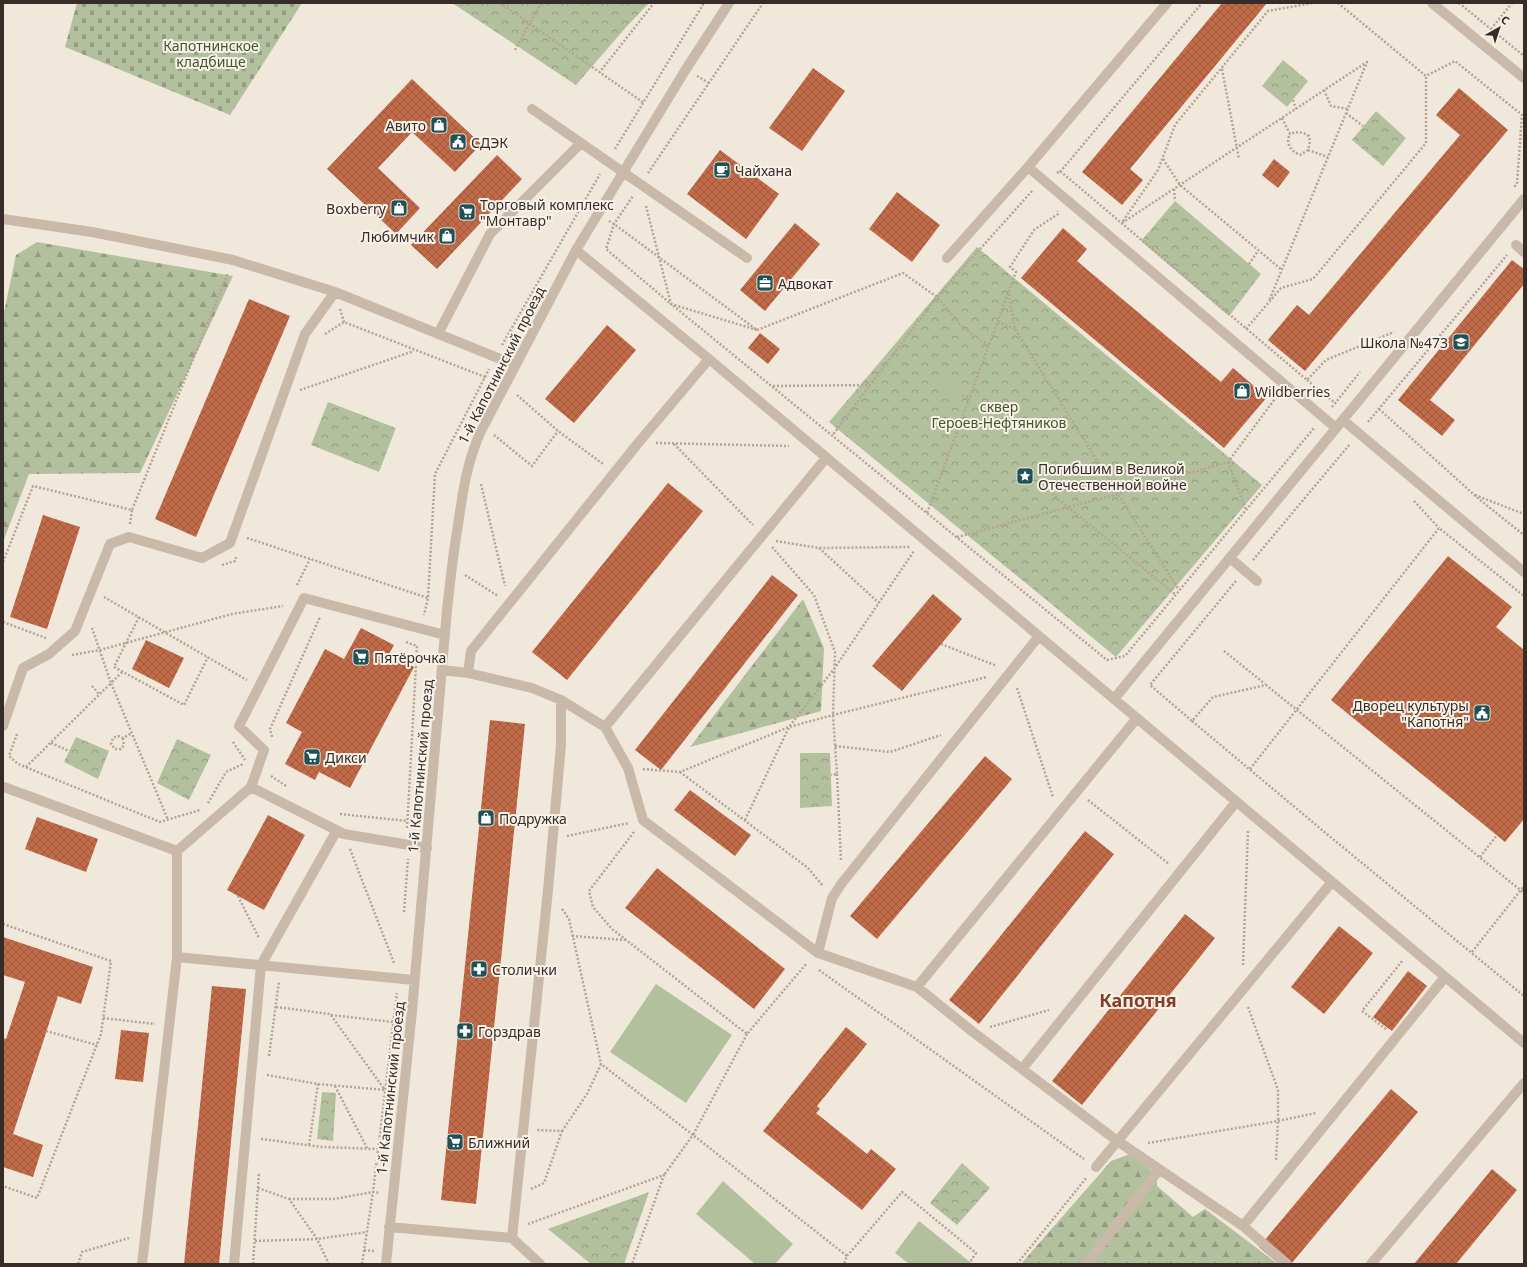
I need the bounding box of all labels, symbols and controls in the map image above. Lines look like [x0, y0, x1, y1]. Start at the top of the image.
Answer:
north arrow [1479, 8, 1519, 48]
text: С [1498, 12, 1513, 28]
park label: Капотнинское кладбище [163, 36, 259, 71]
shop icon: Авито [429, 115, 449, 135]
place label: Авито [386, 116, 426, 135]
public building icon: СДЭК [448, 132, 468, 152]
place label: СДЭК [471, 133, 508, 152]
cafe icon: Чайхана [712, 160, 732, 180]
place label: Чайхана [735, 161, 792, 180]
place label: Торговый комплекс "Монтавр" [480, 195, 614, 230]
shop icon: Boxberry [389, 198, 409, 218]
place label: Boxberry [326, 199, 387, 218]
supermarket icon: Торговый комплекс "Монтавр" [457, 202, 477, 222]
shop icon: Любимчик [437, 226, 457, 246]
place label: Любимчик [361, 227, 435, 246]
office icon: Адвокат [755, 273, 775, 293]
place label: Адвокат [778, 274, 833, 293]
street label: 1-й Капотнинский проезд [453, 283, 549, 447]
school or university icon: Школа №473 [1451, 332, 1471, 352]
place label: Школа №473 [1360, 333, 1448, 352]
shop icon: Wildberries [1232, 381, 1252, 401]
place label: Wildberries [1255, 382, 1330, 401]
park label: сквер Героев-Нефтяников [932, 397, 1066, 432]
place label: Погибшим в Великой Отечественной войне [1038, 459, 1187, 494]
place icon: Погибшим в Великой Отечественной войне [1015, 466, 1035, 486]
supermarket icon: Пятёрочка [351, 647, 371, 667]
place label: Пятёрочка [374, 648, 446, 667]
street label: 1-й Капотнинский проезд [403, 678, 437, 854]
place label: Дворец культуры "Капотня" [1353, 696, 1469, 731]
public building icon: Дворец культуры "Капотня" [1472, 703, 1492, 723]
supermarket icon: Дикси [302, 747, 322, 767]
place label: Дикси [325, 748, 367, 767]
shop icon: Подружка [476, 808, 496, 828]
place label: Подружка [499, 809, 567, 828]
pharmacy icon: Столички [469, 959, 489, 979]
place label: Столички [492, 960, 557, 979]
district label: Капотня [1099, 988, 1177, 1012]
street label: 1-й Капотнинский проезд [371, 1000, 409, 1176]
pharmacy icon: Горздрав [455, 1021, 475, 1041]
place label: Горздрав [478, 1022, 541, 1041]
supermarket icon: Ближний [445, 1132, 465, 1152]
place label: Ближний [468, 1133, 530, 1152]

